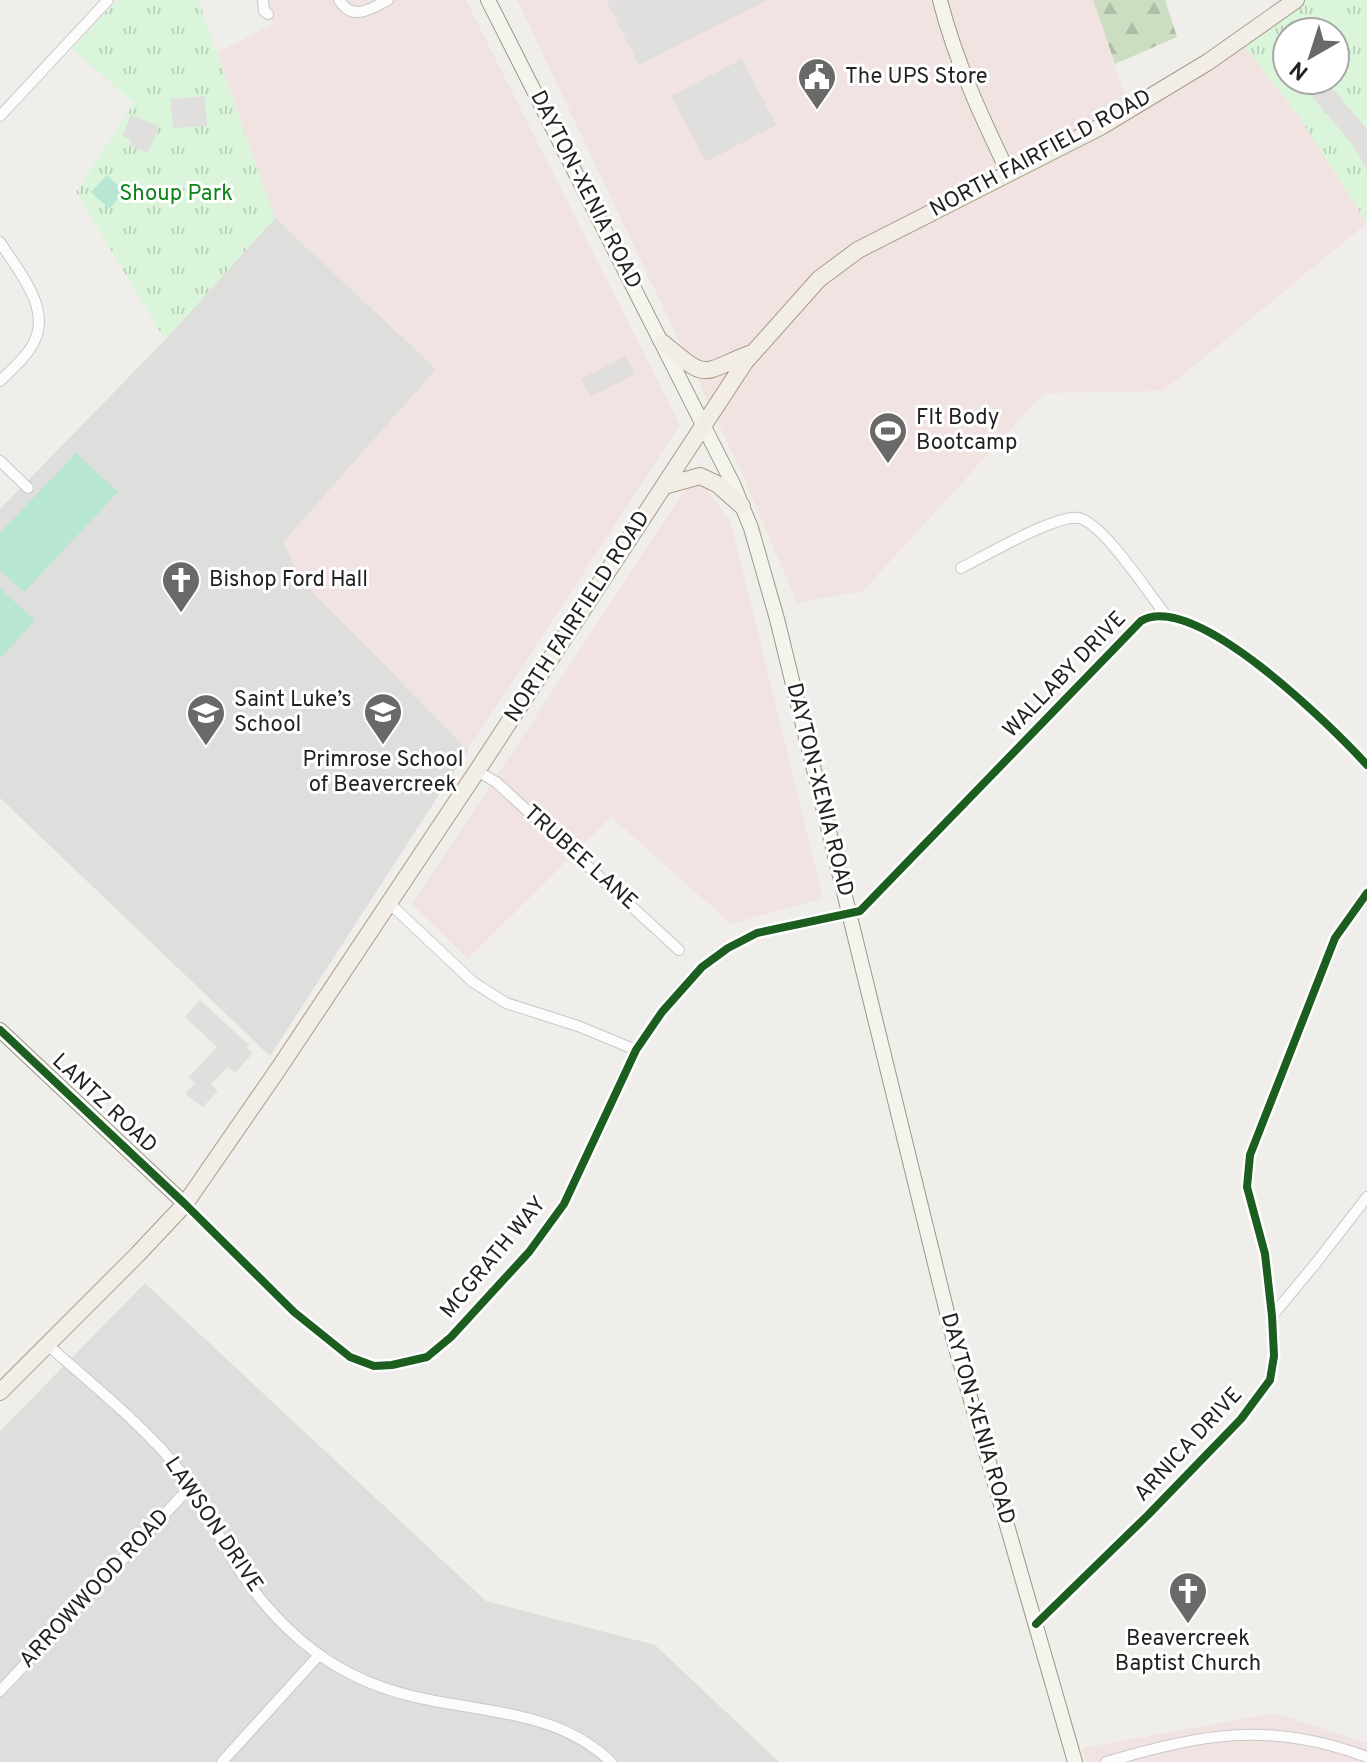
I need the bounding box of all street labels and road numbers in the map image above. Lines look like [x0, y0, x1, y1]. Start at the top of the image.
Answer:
street label: NORTH FAIRFIELD ROAD [926, 84, 1156, 224]
street label: DAYTON-XENIA ROAD [523, 86, 647, 294]
street label: NORTH FAIRFIELD ROAD [499, 506, 657, 728]
street label: WALLABY DRIVE [998, 606, 1132, 744]
street label: DAYTON-XENIA ROAD [779, 681, 859, 899]
street label: TRUBEE LANE [518, 800, 642, 916]
street label: LANTZ ROAD [46, 1048, 162, 1160]
street label: MCGRATH WAY [435, 1192, 553, 1324]
street label: DAYTON-XENIA ROAD [934, 1310, 1020, 1528]
street label: ARNICA DRIVE [1129, 1382, 1249, 1508]
street label: LAWSON DRIVE [158, 1452, 268, 1598]
street label: ARROWWOOD ROAD [14, 1504, 176, 1674]

